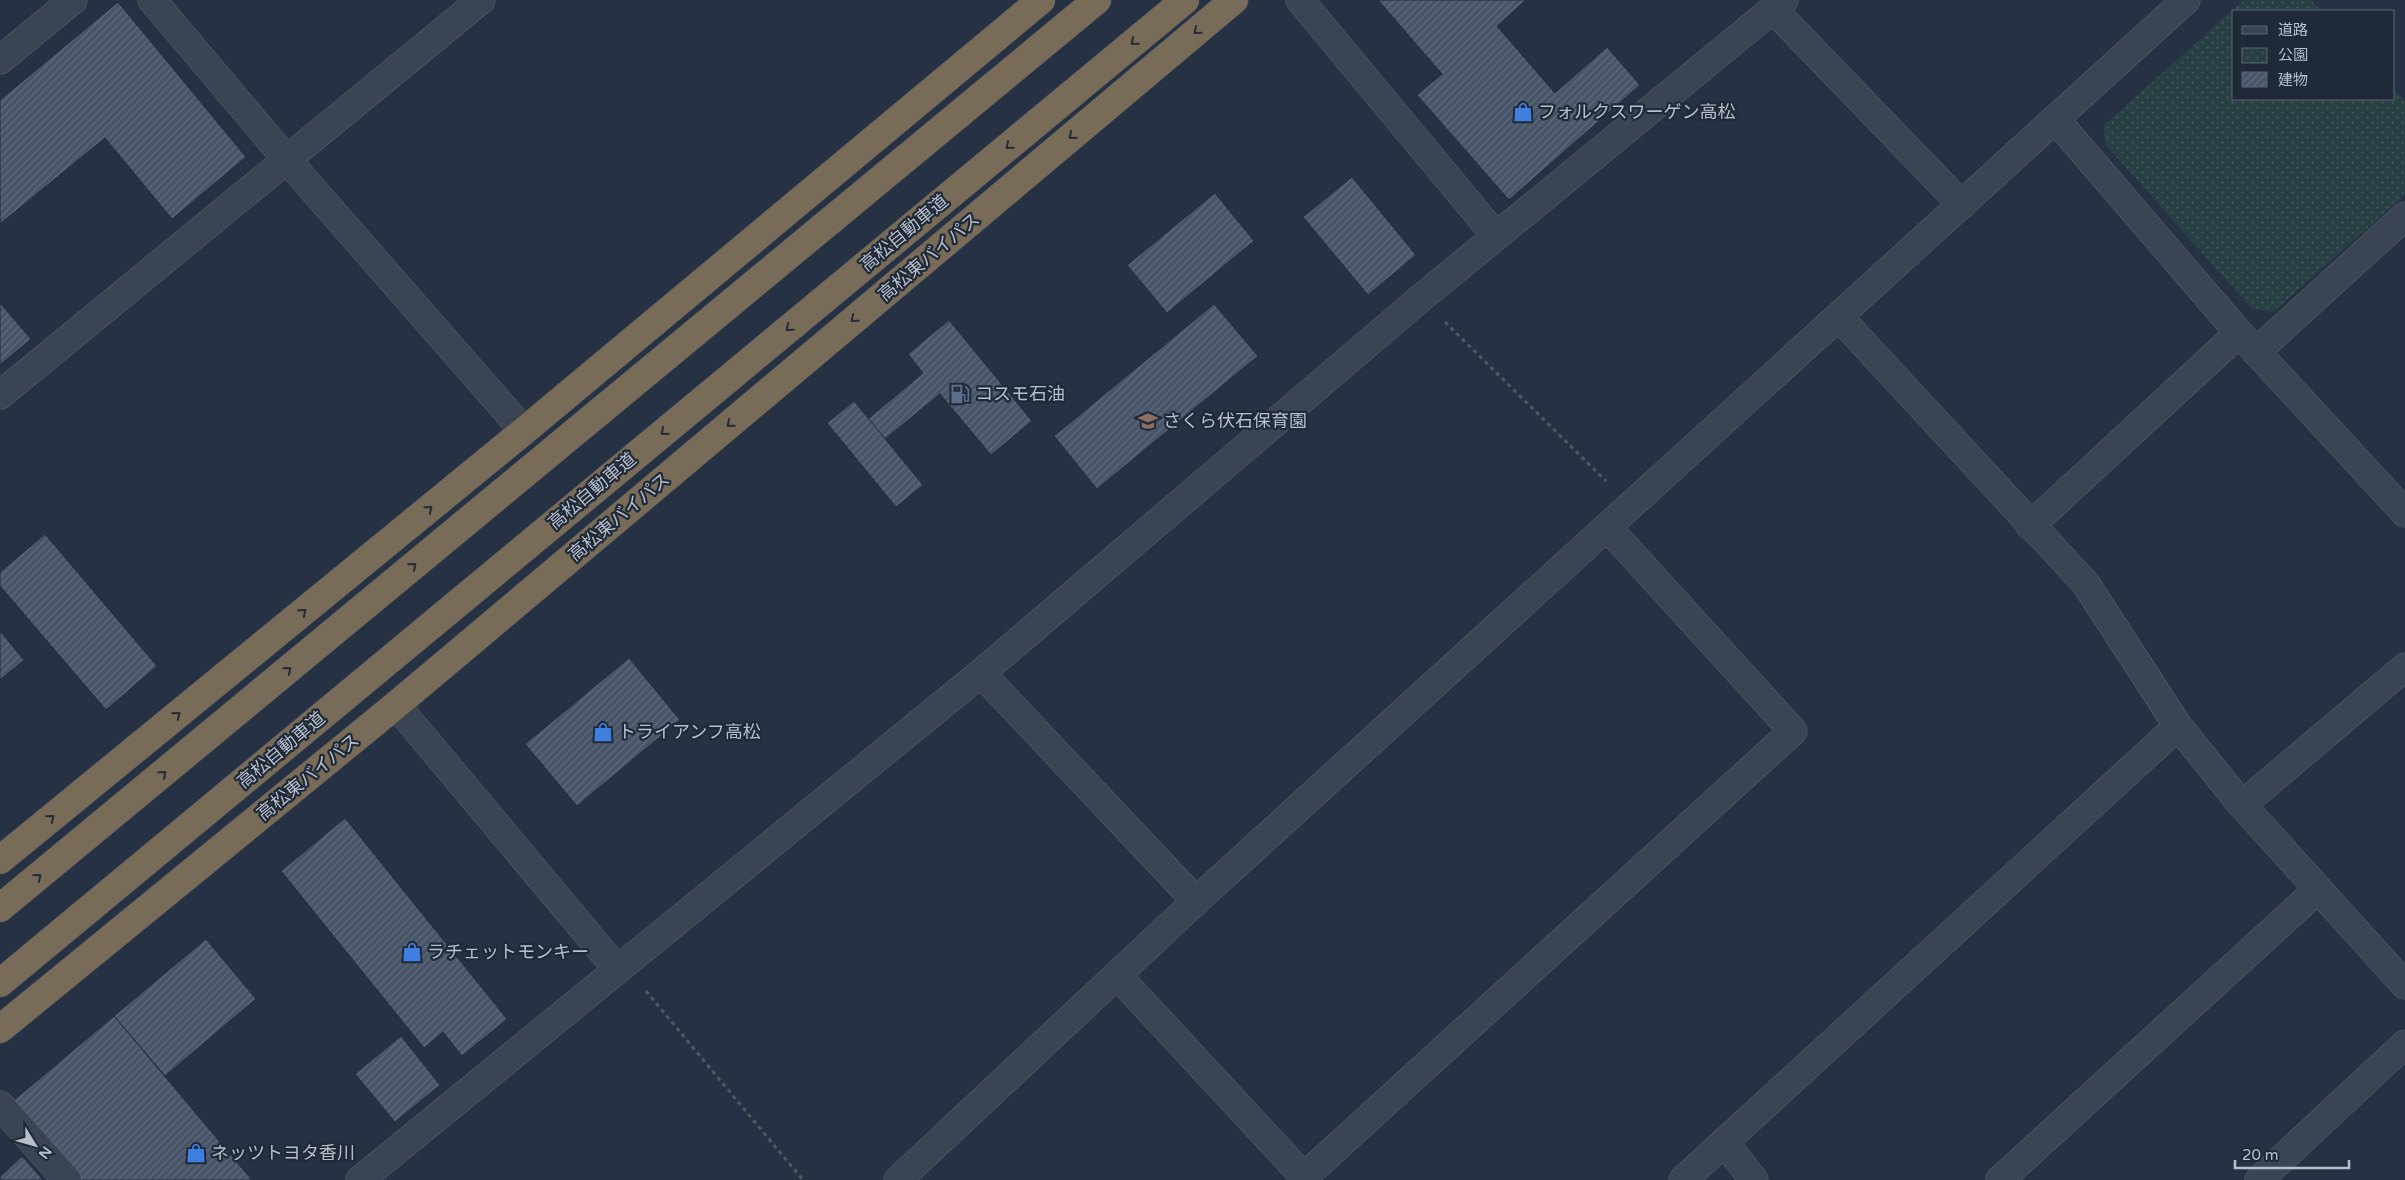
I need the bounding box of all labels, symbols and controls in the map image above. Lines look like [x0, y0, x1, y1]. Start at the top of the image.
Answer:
legend [2232, 10, 2395, 100]
text: 道路 [2278, 21, 2308, 39]
one-way arrow [1193, 26, 1202, 35]
one-way arrow [1130, 37, 1139, 46]
text: 公園 [2278, 46, 2308, 64]
text: 建物 [2278, 71, 2308, 89]
shop icon: フォルクスワーゲン高松 [1512, 101, 1534, 123]
place label: フォルクスワーゲン高松 [1538, 101, 1735, 123]
one-way arrow [1069, 130, 1078, 139]
one-way arrow [1005, 140, 1014, 149]
street label: 高松自動車道 [856, 190, 952, 276]
street label: 高松東バイパス [874, 208, 984, 306]
one-way arrow [851, 314, 860, 322]
one-way arrow [786, 322, 795, 331]
fuel station icon: コスモ石油 [949, 383, 971, 405]
place label: コスモ石油 [975, 383, 1065, 405]
school or university icon: さくら伏石保育園 [1137, 410, 1159, 432]
place label: さくら伏石保育園 [1163, 410, 1307, 432]
one-way arrow [727, 418, 736, 427]
one-way arrow [661, 426, 670, 435]
street label: 高松自動車道 [544, 448, 640, 534]
street label: 高松東バイパス [564, 468, 674, 566]
one-way arrow [423, 507, 432, 515]
one-way arrow [407, 564, 416, 572]
one-way arrow [297, 609, 306, 617]
one-way arrow [282, 668, 291, 676]
street label: 高松自動車道 [233, 707, 329, 793]
one-way arrow [171, 712, 180, 720]
shop icon: トライアンフ高松 [592, 721, 614, 743]
place label: トライアンフ高松 [618, 721, 761, 743]
street label: 高松東バイパス [252, 729, 364, 825]
one-way arrow [157, 770, 166, 779]
one-way arrow [46, 814, 55, 823]
one-way arrow [32, 874, 41, 883]
shop icon: ラチェットモンキー [401, 941, 423, 963]
place label: ラチェットモンキー [427, 941, 589, 963]
north arrow [10, 1120, 60, 1170]
scale bar [2235, 1138, 2349, 1170]
shop icon: ネッツトヨタ香川 [185, 1142, 207, 1164]
place label: ネッツトヨタ香川 [211, 1142, 355, 1164]
text: N [35, 1143, 55, 1162]
text: 20 m [2242, 1146, 2279, 1164]

